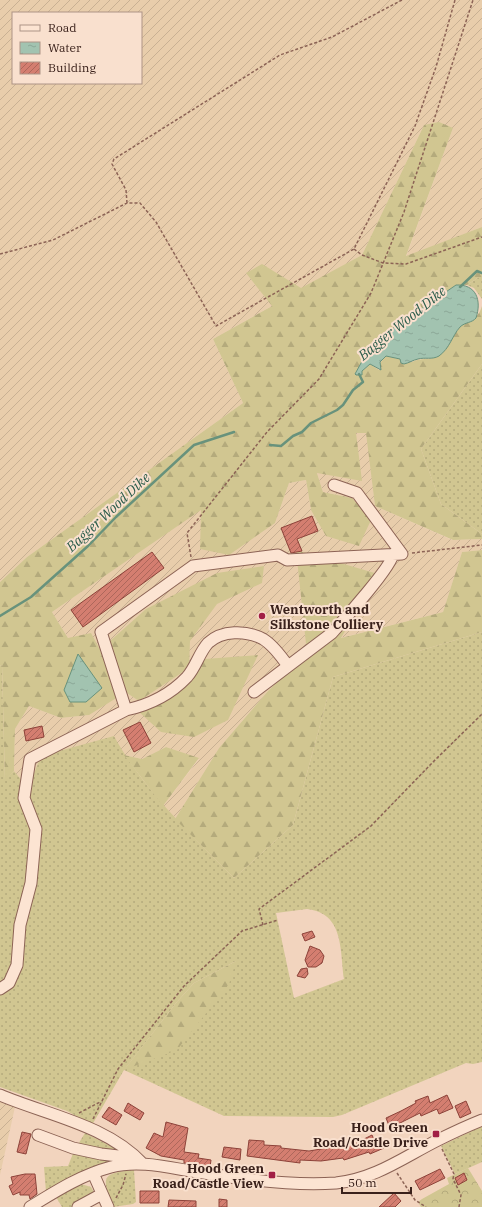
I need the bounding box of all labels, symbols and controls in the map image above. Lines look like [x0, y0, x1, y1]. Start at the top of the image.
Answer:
legend [12, 12, 142, 84]
text: Road [48, 20, 77, 35]
text: Water [48, 40, 82, 55]
text: Building [48, 60, 96, 75]
water label: Bagger Wood Dike [354, 281, 450, 365]
water label: Bagger Wood Dike [62, 468, 154, 556]
place label: Wentworth and Silkstone Colliery [270, 601, 384, 633]
marker: Wentworth and Silkstone Colliery [257, 611, 267, 621]
place label: Hood Green Road/Castle Drive [313, 1119, 428, 1151]
marker: Hood Green Road/Castle Drive [431, 1129, 441, 1139]
place label: Hood Green Road/Castle View [153, 1160, 265, 1192]
scale bar [342, 1169, 411, 1195]
marker: Hood Green Road/Castle View [267, 1170, 277, 1180]
text: 50 m [348, 1175, 377, 1190]

